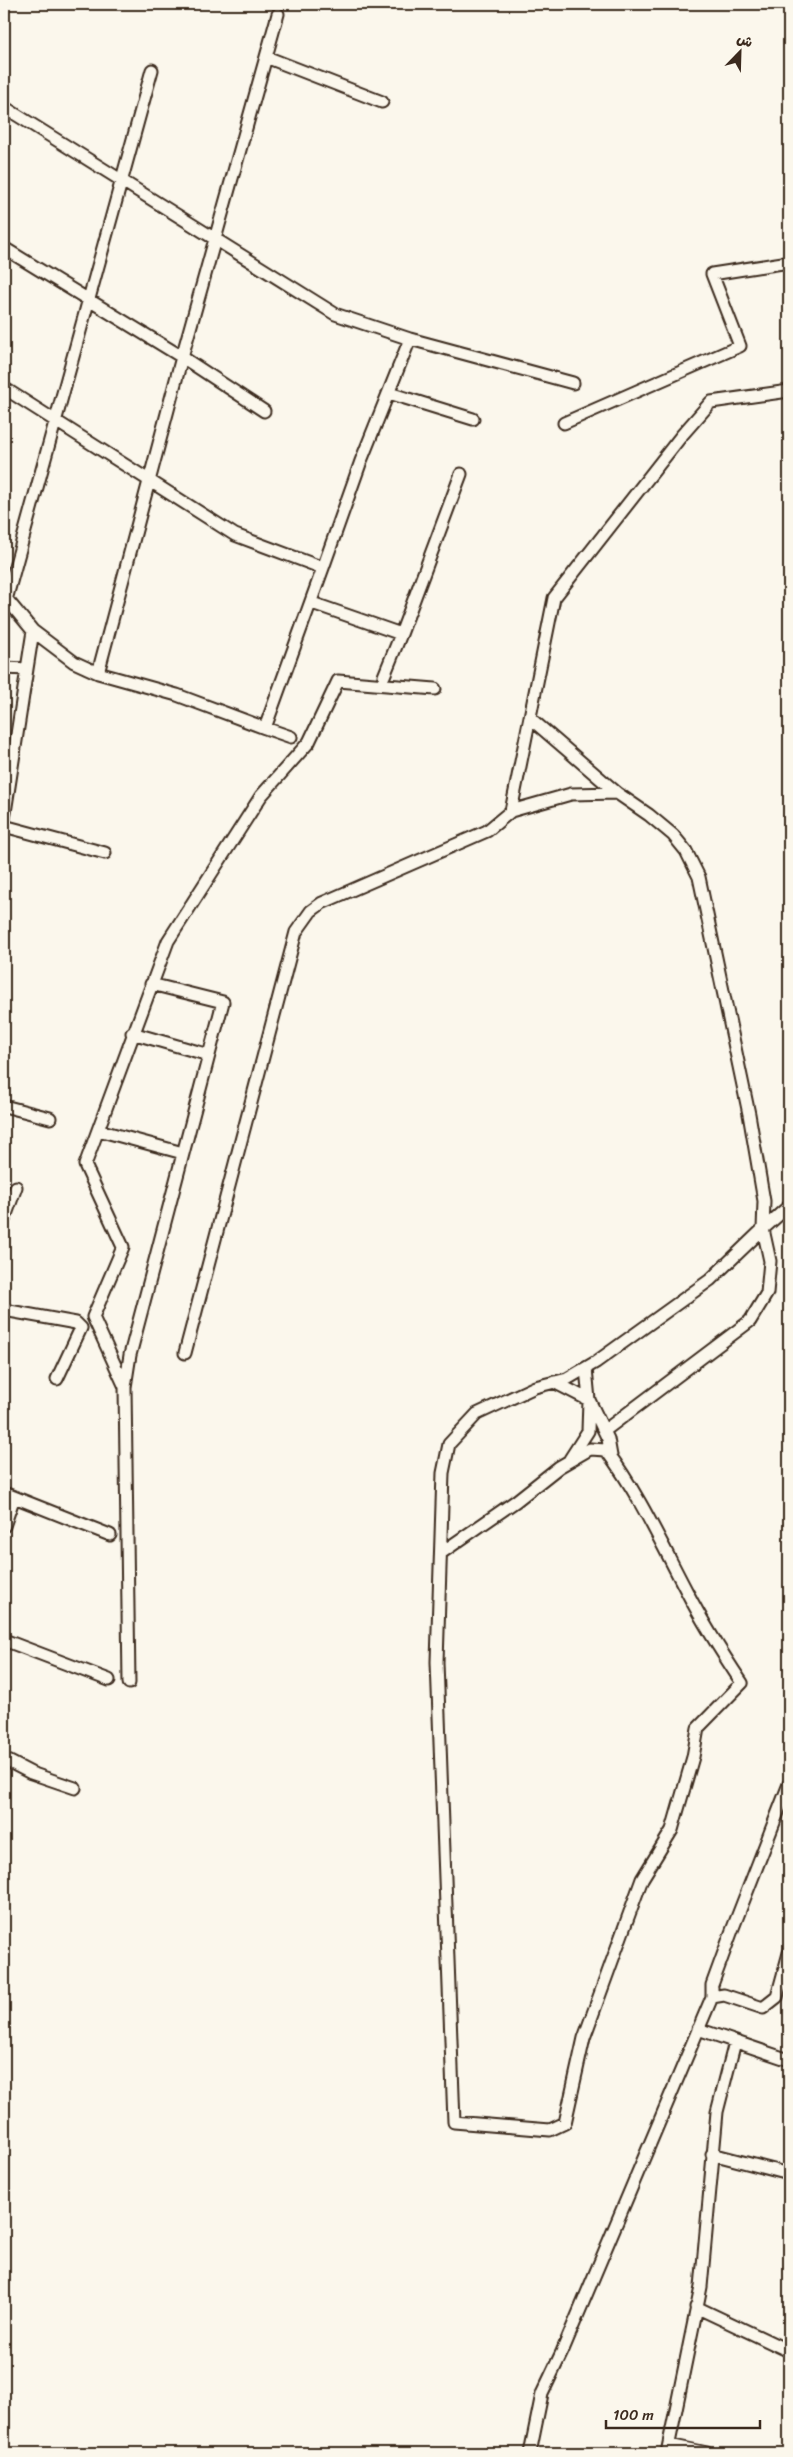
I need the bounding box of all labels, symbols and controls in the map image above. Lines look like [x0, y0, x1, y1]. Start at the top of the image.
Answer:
text: ش [733, 26, 757, 55]
north arrow [716, 28, 766, 78]
scale bar [606, 2397, 759, 2429]
text: 100 m [613, 2402, 654, 2428]

